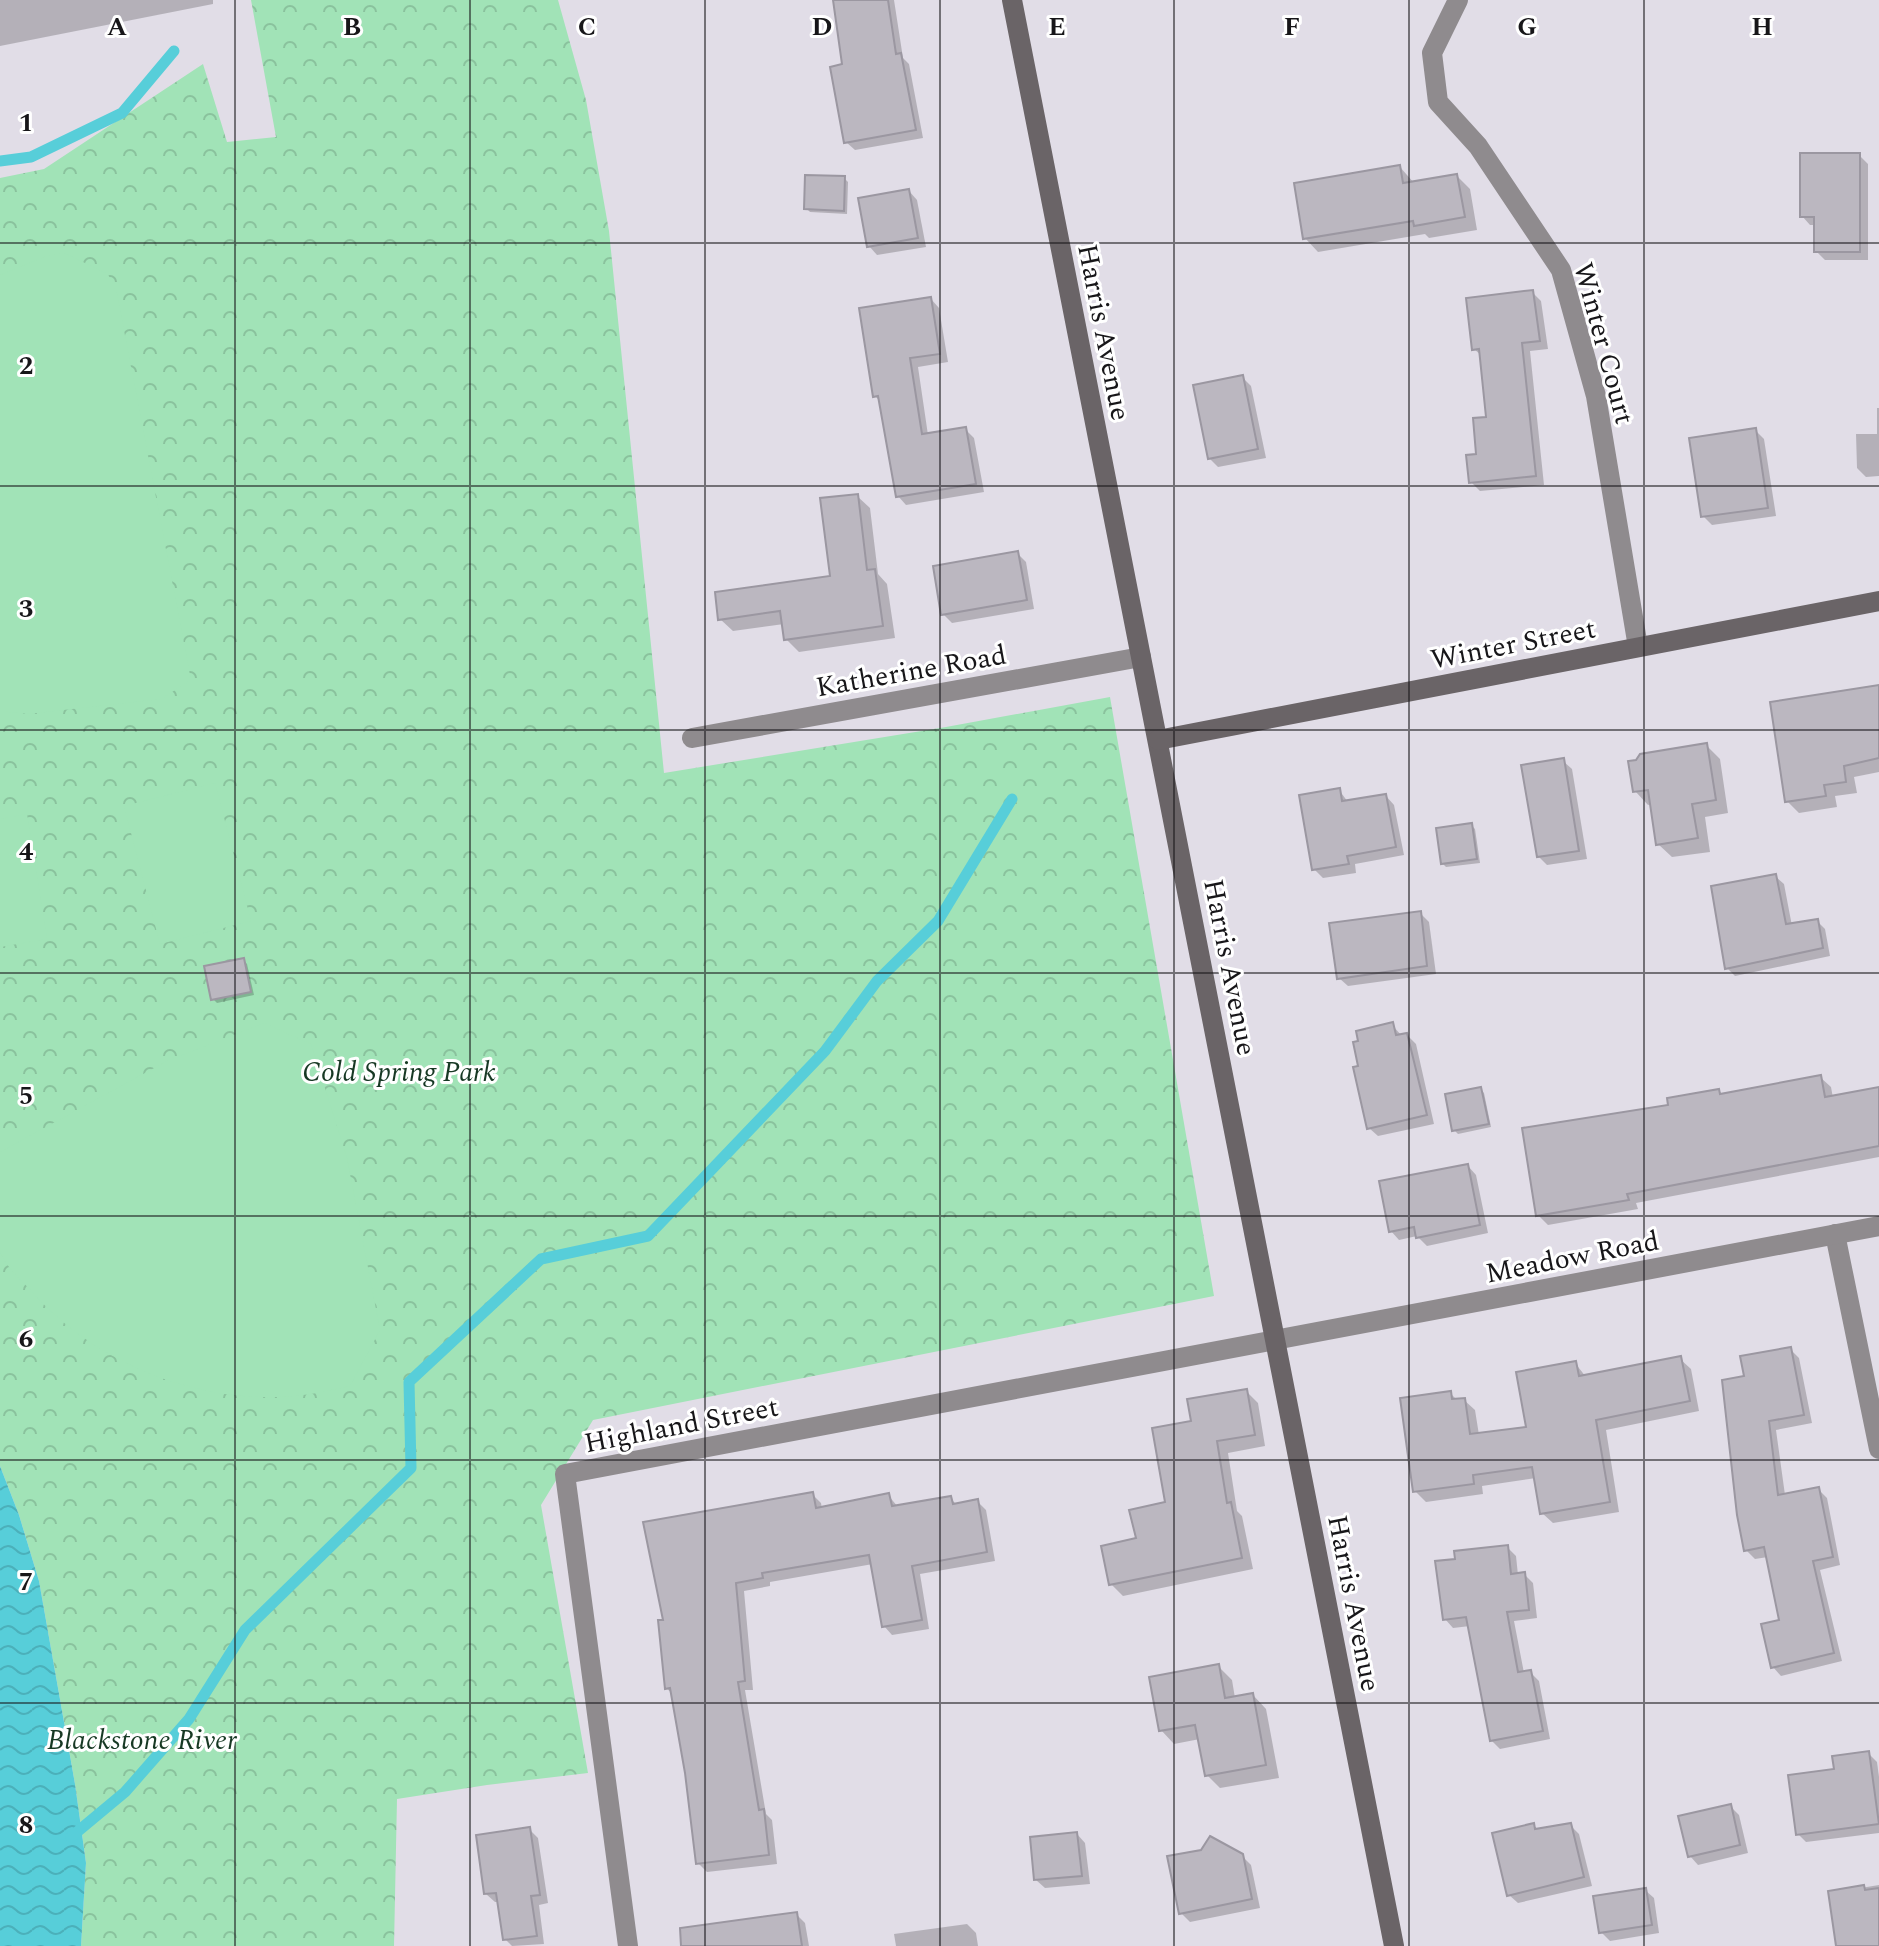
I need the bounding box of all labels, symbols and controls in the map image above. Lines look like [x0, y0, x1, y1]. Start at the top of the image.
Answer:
text: A [107, 7, 127, 47]
text: B [343, 7, 361, 47]
text: C [578, 7, 596, 47]
text: D [812, 7, 832, 47]
text: E [1048, 7, 1066, 47]
text: F [1284, 7, 1300, 47]
text: G [1517, 7, 1537, 47]
text: H [1751, 7, 1773, 47]
text: 1 [19, 103, 33, 143]
street label: Harris Avenue [1065, 240, 1142, 424]
street label: Winter Court [1561, 258, 1646, 429]
text: 2 [19, 346, 33, 386]
text: 3 [19, 589, 33, 629]
street label: Winter Street [1427, 607, 1600, 682]
street label: Katherine Road [813, 634, 1010, 709]
text: 4 [19, 832, 34, 872]
street label: Harris Avenue [1191, 875, 1268, 1059]
park label: Cold Spring Park [302, 1051, 496, 1094]
text: 5 [19, 1076, 33, 1116]
street label: Meadow Road [1482, 1220, 1663, 1295]
text: 6 [19, 1319, 33, 1359]
street label: Highland Street [580, 1386, 782, 1465]
street label: Harris Avenue [1315, 1511, 1392, 1695]
text: 7 [19, 1562, 33, 1602]
park label: Blackstone River [47, 1719, 237, 1762]
text: 8 [19, 1805, 33, 1845]

